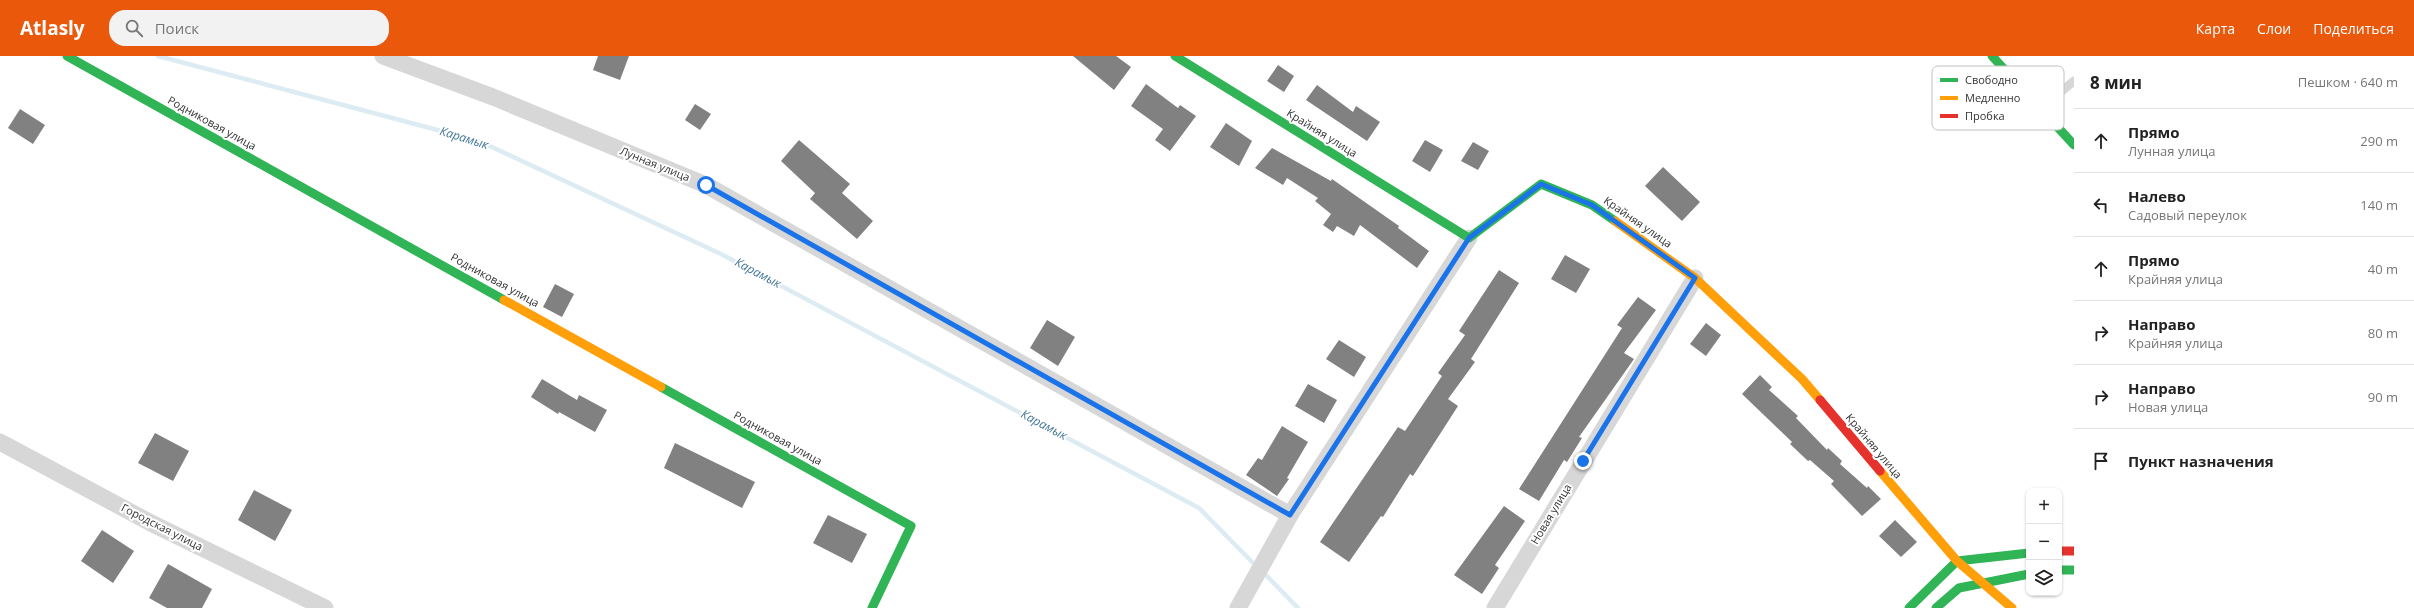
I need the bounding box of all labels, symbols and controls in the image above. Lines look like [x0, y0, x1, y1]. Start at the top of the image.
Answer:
search box [109, 10, 389, 46]
text: Atlasly [20, 15, 85, 41]
icon: search [123, 17, 145, 39]
text: Поиск [155, 18, 199, 38]
text: Карта [2196, 19, 2235, 38]
text: Слои [2257, 19, 2291, 38]
text: Поделиться [2313, 19, 2394, 38]
legend [1932, 66, 2064, 130]
text: 8 мин [2090, 71, 2142, 94]
text: Свободно [1965, 72, 2018, 87]
text: Пешком · 640 m [2298, 73, 2398, 91]
text: Медленно [1965, 90, 2021, 105]
street label: Родниковая улица [165, 92, 259, 153]
street label: Крайняя улица [1284, 105, 1360, 160]
text: Пробка [1965, 108, 2005, 123]
water label: Карамык [438, 122, 492, 153]
text: Прямо [2128, 122, 2180, 142]
icon: ahead [2090, 130, 2112, 152]
text: 290 m [2360, 132, 2398, 150]
text: Лунная улица [2128, 142, 2215, 160]
street label: Лунная улица [618, 143, 692, 184]
route start [697, 176, 715, 194]
text: Налево [2128, 186, 2186, 206]
street label: Крайняя улица [1601, 192, 1675, 251]
icon: left [2090, 194, 2112, 216]
text: 140 m [2360, 196, 2398, 214]
text: Садовый переулок [2128, 206, 2247, 224]
street label: Родниковая улица [448, 249, 542, 310]
text: Прямо [2128, 250, 2180, 270]
water label: Карамык [732, 253, 785, 292]
icon: ahead [2090, 258, 2112, 280]
text: 40 m [2368, 260, 2398, 278]
text: Крайняя улица [2128, 270, 2223, 288]
text: Направо [2128, 314, 2196, 334]
icon: right [2090, 322, 2112, 344]
text: 80 m [2368, 324, 2398, 342]
text: Крайняя улица [2128, 334, 2223, 352]
text: Направо [2128, 378, 2196, 398]
icon: right [2090, 386, 2112, 408]
text: 90 m [2368, 388, 2398, 406]
text: Новая улица [2128, 398, 2208, 416]
water label: Карамык [1018, 405, 1071, 444]
street label: Родниковая улица [731, 407, 825, 468]
street label: Крайняя улица [1843, 410, 1906, 481]
icon: arrive [2090, 450, 2112, 472]
text: Пункт назначения [2128, 451, 2274, 471]
route end [1574, 452, 1592, 470]
street label: Новая улица [1527, 481, 1574, 547]
map controls [2026, 488, 2062, 596]
button: + [2026, 488, 2062, 524]
street label: Городская улица [119, 499, 206, 554]
button: − [2026, 524, 2062, 560]
button: layers [2026, 560, 2062, 596]

